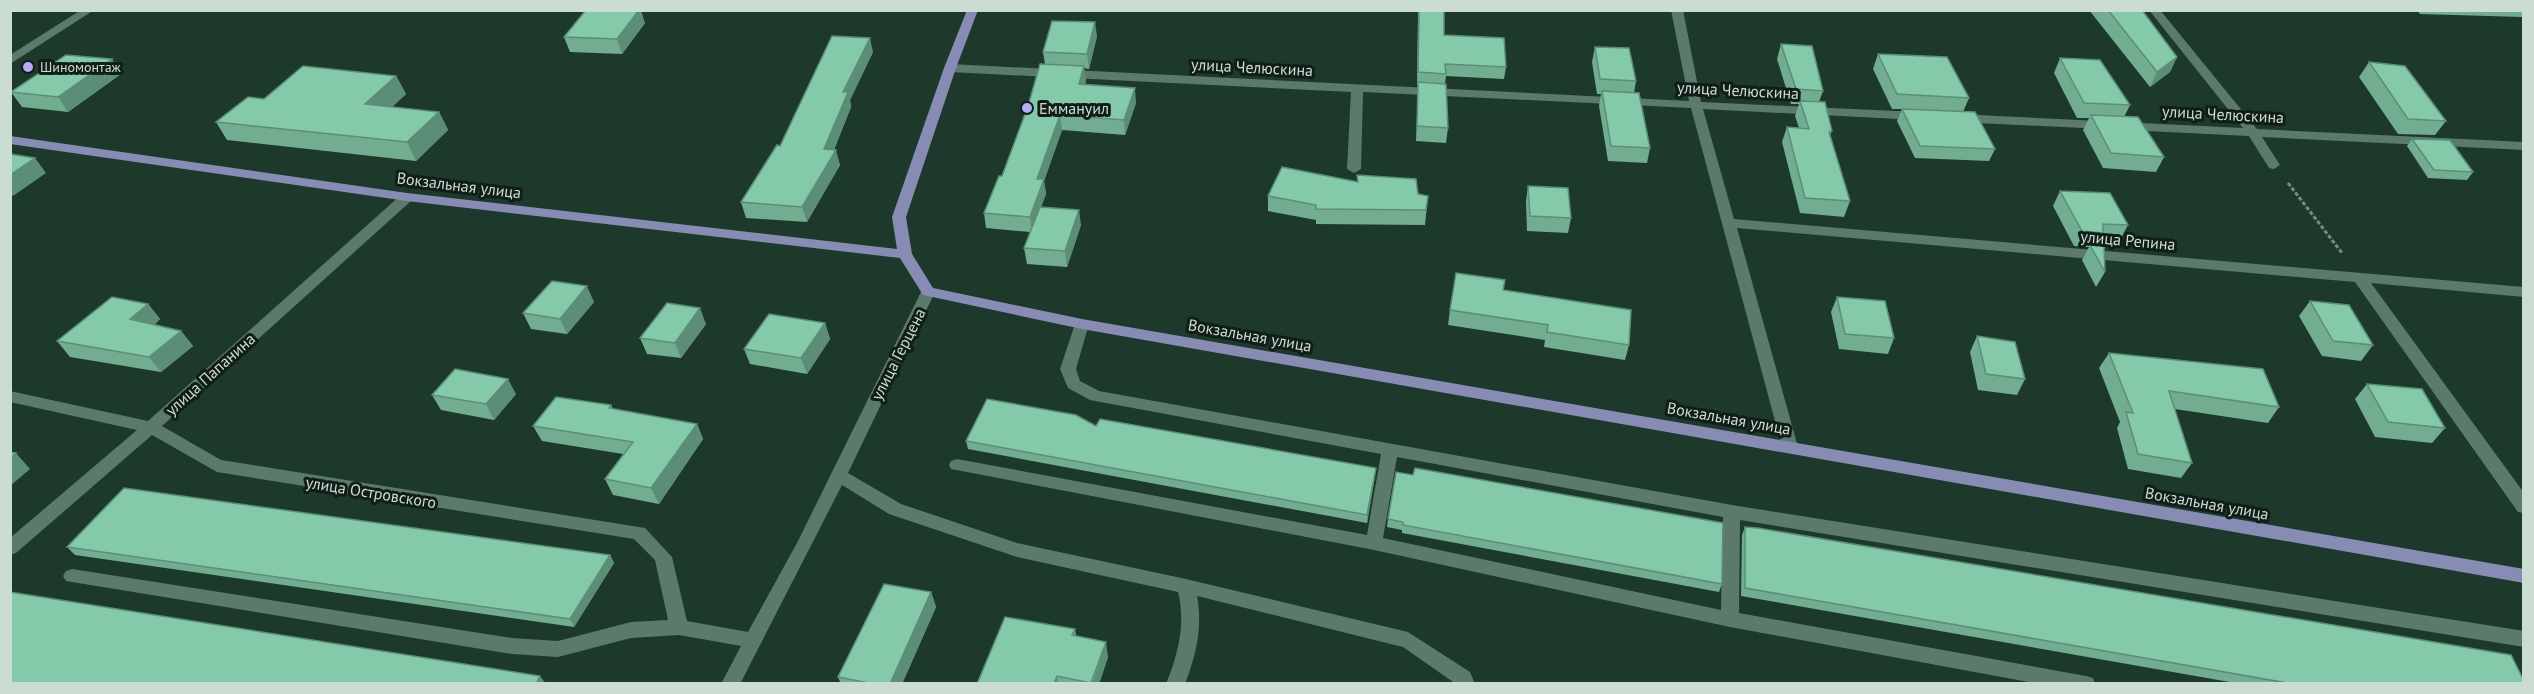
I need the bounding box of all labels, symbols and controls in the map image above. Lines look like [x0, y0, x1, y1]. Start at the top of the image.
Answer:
street label: улица Челюскина [1190, 54, 1314, 80]
place label: Шиномонтаж [40, 58, 122, 76]
marker: Шиномонтаж [21, 60, 35, 74]
street label: улица Челюскина [1676, 77, 1800, 103]
place label: Еммануил [1039, 98, 1109, 118]
marker: Еммануил [1020, 101, 1034, 115]
street label: улица Челюскина [2161, 101, 2285, 127]
street label: Вокзальная улица [396, 167, 522, 203]
street label: улица Репина [2080, 226, 2176, 254]
street label: улица Герцена [866, 305, 930, 403]
street label: Вокзальная улица [1187, 314, 1313, 356]
street label: улица Папанина [161, 328, 259, 420]
street label: Вокзальная улица [1666, 397, 1792, 439]
street label: улица Островского [304, 472, 438, 512]
street label: Вокзальная улица [2144, 482, 2270, 524]

